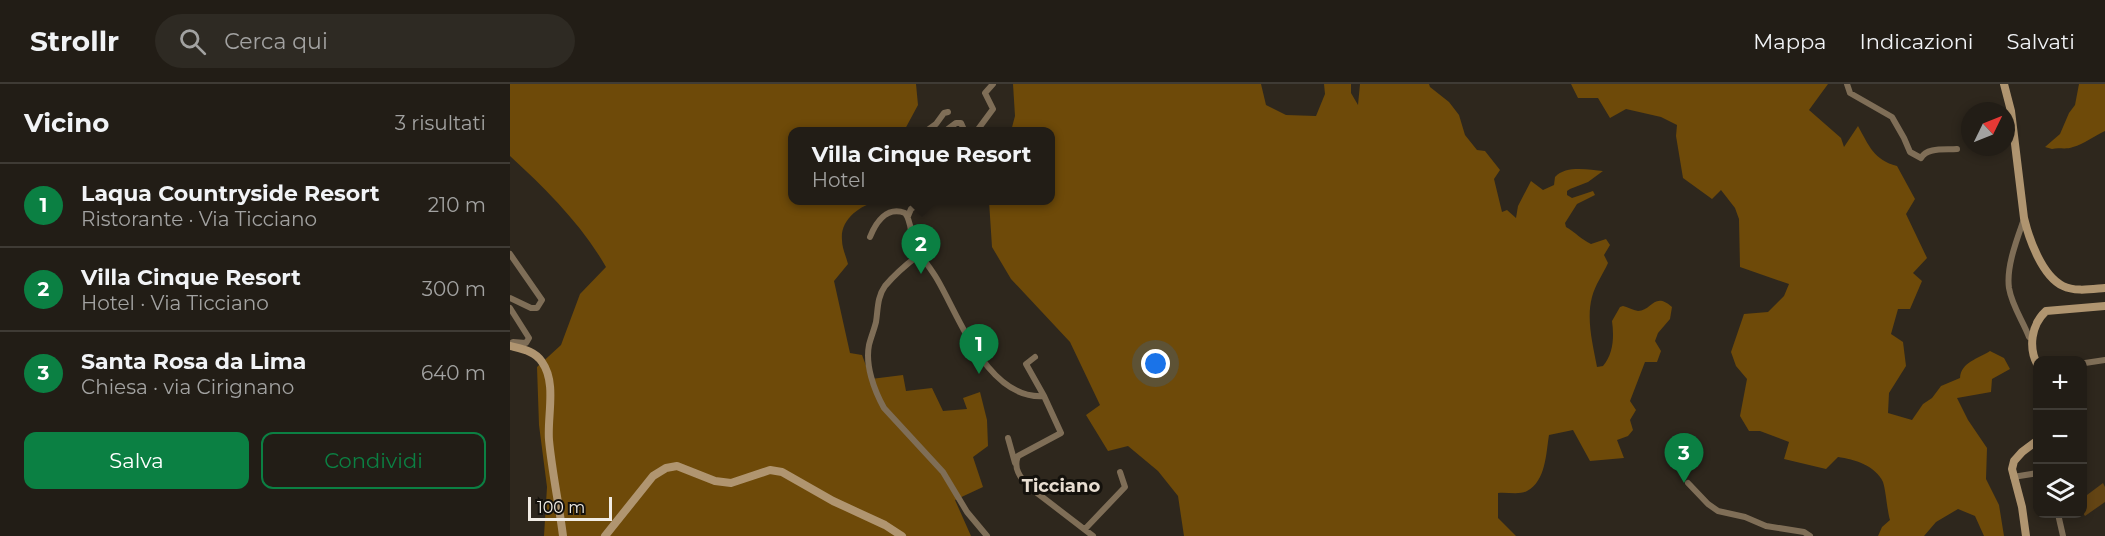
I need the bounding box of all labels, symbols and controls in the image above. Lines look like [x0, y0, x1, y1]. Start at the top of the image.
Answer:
search box [155, 14, 575, 68]
text: Strollr [30, 24, 119, 58]
icon: search [176, 25, 209, 58]
text: Cerca qui [224, 28, 328, 55]
text: Mappa [1753, 29, 1826, 54]
text: Indicazioni [1859, 29, 1974, 54]
text: Salvati [2007, 29, 2075, 54]
north arrow [1961, 102, 2015, 156]
text: Vicino [24, 107, 109, 139]
text: 3 risultati [395, 111, 486, 135]
popup [788, 127, 1055, 205]
text: Villa Cinque Resort [812, 141, 1031, 168]
text: Hotel [812, 168, 866, 192]
text: Laqua Countryside Resort [81, 180, 380, 207]
text: 1 [40, 193, 47, 217]
text: 210 m [428, 193, 486, 217]
text: Ristorante · Via Ticciano [81, 207, 317, 231]
pin: 2 [902, 224, 940, 274]
text: Villa Cinque Resort [81, 264, 301, 291]
text: 2 [38, 277, 49, 301]
text: 300 m [422, 277, 486, 301]
text: Hotel · Via Ticciano [81, 291, 269, 315]
pin: 1 [960, 324, 998, 374]
text: Santa Rosa da Lima [81, 348, 306, 375]
your location [1141, 349, 1170, 378]
map controls [2033, 356, 2087, 518]
button: + [2033, 356, 2087, 410]
text: 3 [38, 361, 49, 385]
text: 640 m [421, 361, 486, 385]
text: Chiesa · via Cirignano [81, 375, 294, 399]
button: − [2033, 410, 2087, 464]
button: Salva [24, 432, 249, 489]
button: Condividi [261, 432, 486, 489]
pin: 3 [1664, 434, 1704, 483]
button: layers [2033, 464, 2087, 518]
district label: Ticciano [1022, 475, 1100, 497]
scale bar [528, 494, 612, 522]
text: 100 m [537, 498, 585, 517]

